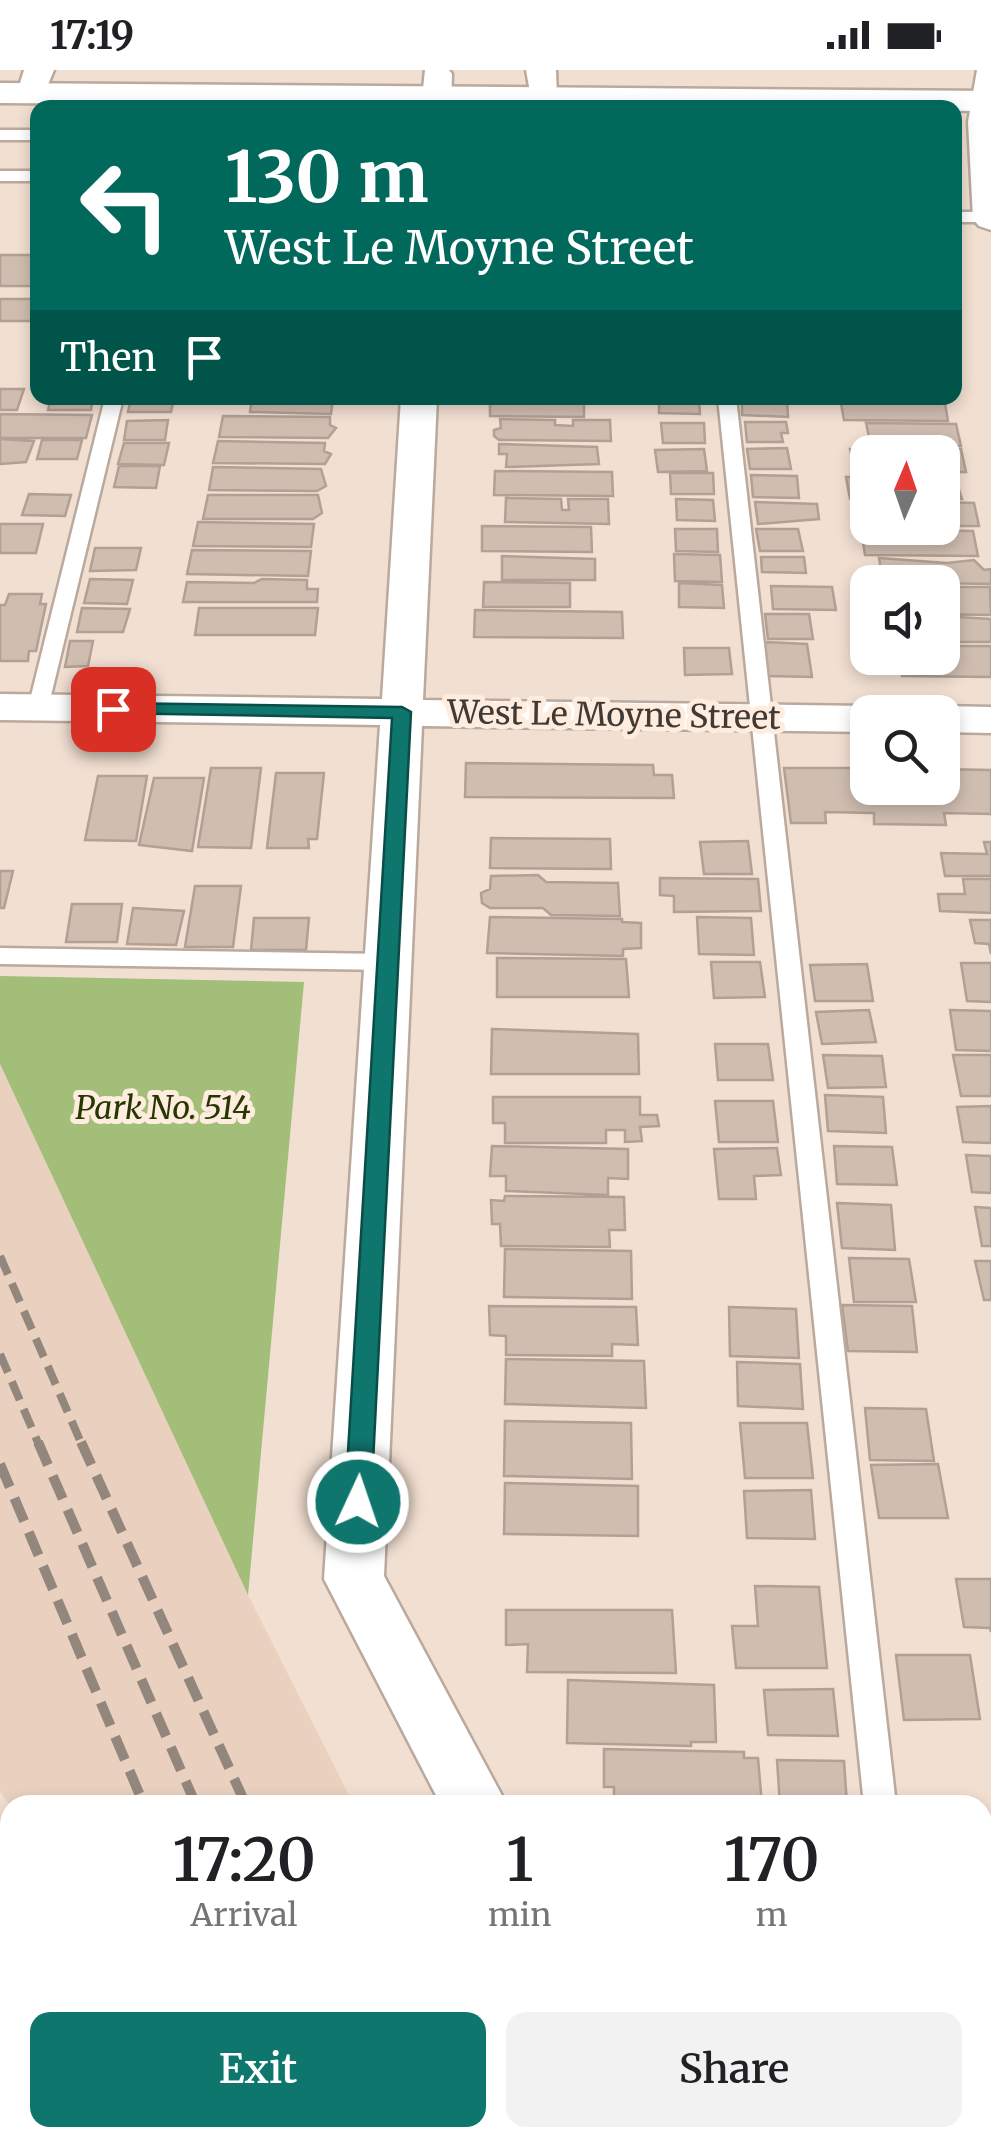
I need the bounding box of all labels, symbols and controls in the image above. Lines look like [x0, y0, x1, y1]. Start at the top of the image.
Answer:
text: 17:19 [50, 12, 134, 59]
text: 130 m [225, 133, 429, 221]
icon: left [60, 140, 190, 270]
text: West Le Moyne Street [225, 220, 694, 276]
icon: arrive [177, 330, 232, 385]
text: Then [60, 334, 157, 381]
north arrow [850, 435, 960, 545]
map controls [850, 435, 960, 805]
button: sound [850, 565, 960, 675]
pin [71, 667, 156, 752]
icon: arrive [86, 682, 141, 737]
street label: West Le Moyne Street [446, 692, 782, 738]
button: search [850, 695, 960, 805]
park label: Park No. 514 [75, 1088, 251, 1128]
position arrow [306, 1450, 410, 1554]
text: 17:20 [172, 1822, 316, 1897]
text: 1 [506, 1822, 533, 1897]
text: 170 [724, 1822, 820, 1897]
text: Arrival [191, 1895, 297, 1935]
text: min [488, 1895, 551, 1935]
text: m [756, 1895, 788, 1935]
button: Exit [30, 2012, 486, 2127]
button: Share [506, 2012, 962, 2127]

